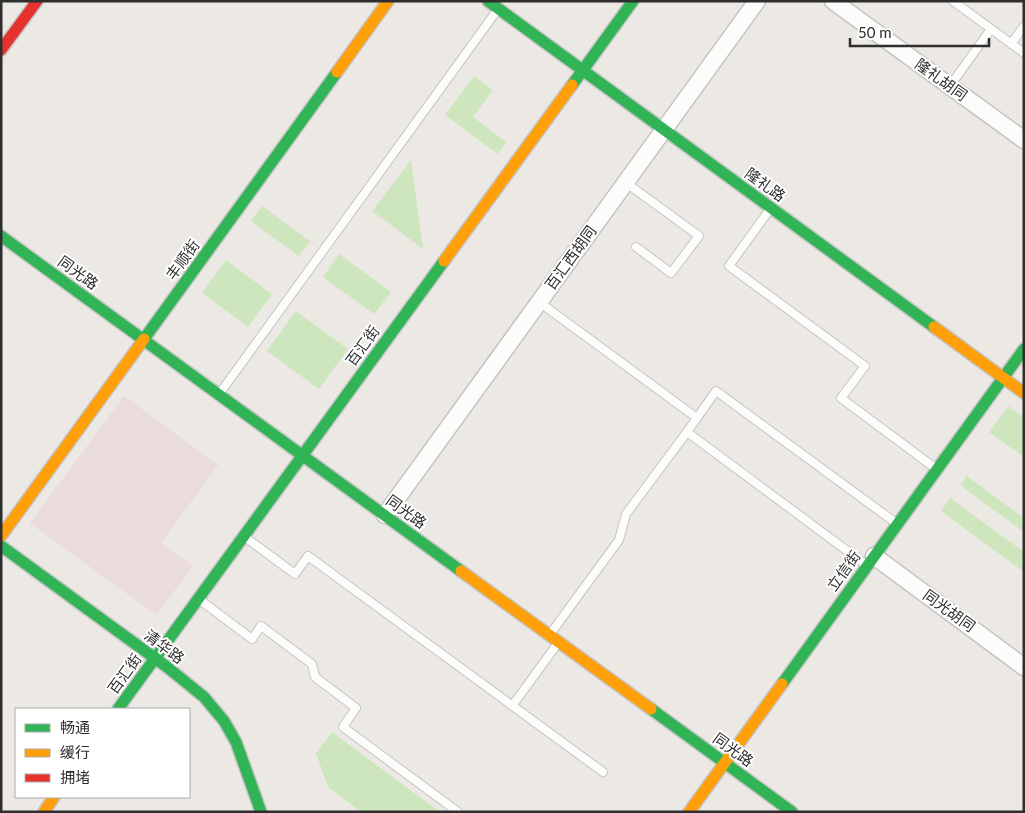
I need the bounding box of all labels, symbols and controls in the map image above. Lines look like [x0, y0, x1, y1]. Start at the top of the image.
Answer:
scale bar [850, 15, 989, 47]
text: 50 m [858, 23, 892, 41]
street label: 隆礼胡同 [912, 54, 971, 104]
street label: 隆礼路 [742, 164, 789, 205]
street label: 百汇西胡同 [541, 222, 600, 293]
street label: 丰顺街 [162, 236, 203, 283]
street label: 同光路 [55, 252, 102, 293]
street label: 百汇街 [342, 322, 383, 369]
street label: 同光路 [383, 491, 430, 532]
street label: 立信街 [823, 547, 864, 594]
street label: 同光胡同 [920, 585, 979, 635]
street label: 清华路 [141, 625, 188, 667]
street label: 百汇街 [104, 650, 145, 697]
legend [15, 708, 190, 798]
text: 畅通 [60, 718, 90, 736]
street label: 同光路 [710, 729, 757, 770]
text: 缓行 [60, 743, 90, 761]
text: 拥堵 [60, 768, 90, 786]

